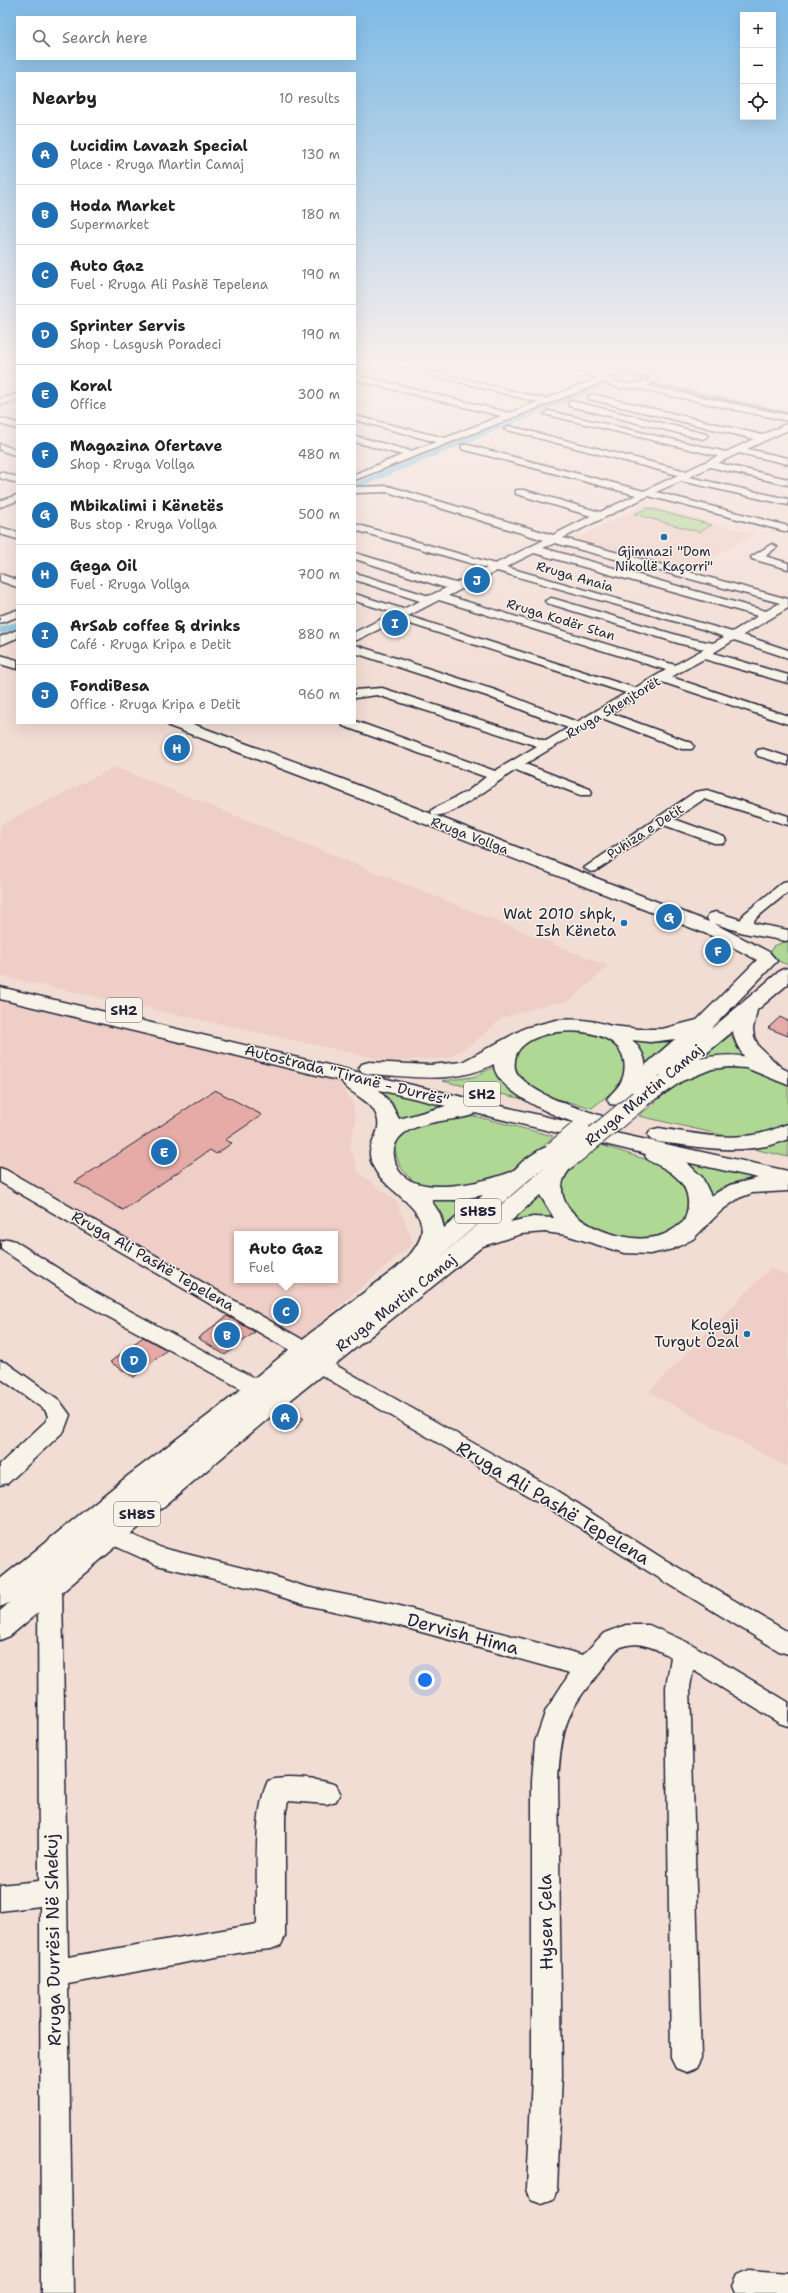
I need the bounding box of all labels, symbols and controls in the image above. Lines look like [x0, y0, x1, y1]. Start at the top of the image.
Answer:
map controls [740, 12, 776, 120]
button: + [740, 12, 776, 48]
search box [16, 16, 356, 60]
icon: search [30, 27, 52, 49]
text: Search here [62, 28, 148, 48]
button: − [740, 48, 776, 84]
button: locate [740, 84, 776, 120]
text: Nearby [32, 87, 97, 109]
text: 10 results [279, 90, 340, 107]
text: Lucidim Lavazh Special [70, 136, 248, 156]
text: A [40, 146, 50, 163]
text: 130 m [302, 146, 340, 163]
text: Place · Rruga Martin Camaj [70, 156, 244, 173]
text: Hoda Market [70, 196, 175, 216]
text: B [41, 206, 49, 223]
text: 180 m [301, 206, 340, 223]
text: Supermarket [70, 216, 149, 233]
text: Auto Gaz [70, 256, 144, 276]
text: C [41, 266, 49, 283]
text: 190 m [301, 266, 340, 283]
text: Fuel · Rruga Ali Pashë Tepelena [70, 276, 268, 293]
text: Sprinter Servis [70, 316, 185, 336]
text: D [40, 326, 50, 343]
text: 190 m [301, 326, 340, 343]
text: Shop · Lasgush Poradeci [70, 336, 221, 353]
text: Koral [70, 376, 112, 396]
text: E [41, 386, 49, 403]
text: 300 m [297, 386, 340, 403]
text: Office [70, 396, 107, 413]
text: Magazina Ofertave [70, 436, 222, 456]
text: F [41, 446, 49, 463]
text: 480 m [298, 446, 340, 463]
text: Shop · Rruga Vollga [70, 456, 195, 473]
text: Mbikalimi i Kënetës [70, 496, 224, 516]
text: G [40, 506, 50, 523]
text: 500 m [298, 506, 340, 523]
text: Bus stop · Rruga Vollga [70, 516, 217, 533]
marker: Gjimnazi "Dom Nikollë Kaçorri" [659, 532, 669, 542]
place label: Gjimnazi "Dom Nikollë Kaçorri" [615, 543, 713, 575]
text: Gega Oil [70, 556, 137, 576]
street label: Rruga Anaia [534, 557, 615, 596]
pin: J [464, 565, 490, 595]
text: H [40, 566, 50, 583]
text: 700 m [297, 566, 340, 583]
text: Fuel · Rruga Vollga [70, 576, 190, 593]
street label: Rruga Kodër Stan [505, 595, 617, 644]
pin: I [382, 608, 408, 638]
text: ArSab coffee & drinks [70, 616, 240, 636]
text: I [41, 626, 49, 643]
text: 880 m [298, 626, 340, 643]
text: Café · Rruga Kripa e Detit [70, 636, 232, 653]
street label: Rruga Shenjtorët [563, 672, 664, 742]
text: FondiBesa [70, 676, 149, 696]
text: J [41, 686, 49, 703]
text: 960 m [298, 686, 340, 703]
text: Office · Rruga Kripa e Detit [70, 696, 241, 713]
pin: H [164, 733, 190, 763]
street label: Puhiza e Detit [604, 800, 687, 863]
street label: Rruga Vollga [429, 813, 511, 858]
pin: G [656, 902, 682, 932]
place label: Wat 2010 shpk, Ish Këneta [503, 904, 617, 941]
marker: Wat 2010 shpk, Ish Këneta [619, 918, 629, 928]
pin: F [705, 936, 731, 966]
road number: SH2 [106, 998, 142, 1022]
street label: Autostrada "Tiranë - Durrës" [243, 1040, 451, 1110]
street label: Rruga Martin Camaj [581, 1040, 707, 1150]
road number: SH2 [464, 1082, 500, 1106]
pin: E [151, 1137, 177, 1167]
road number: SH85 [455, 1199, 501, 1223]
street label: Rruga Ali Pashë Tepelena [68, 1206, 239, 1316]
popup [234, 1231, 338, 1283]
text: Auto Gaz [249, 1239, 323, 1259]
street label: Rruga Martin Camaj [331, 1250, 461, 1356]
text: Fuel [249, 1259, 274, 1276]
pin: C [273, 1296, 299, 1326]
place label: Kolegji Turgut Özal [654, 1315, 739, 1352]
pin: B [214, 1320, 240, 1350]
marker: Kolegji Turgut Özal [742, 1329, 752, 1339]
pin: D [121, 1345, 147, 1375]
pin: A [272, 1402, 298, 1432]
street label: Rruga Ali Pashë Tepelena [452, 1436, 654, 1570]
road number: SH85 [114, 1502, 160, 1526]
street label: Dervish Hima [404, 1608, 522, 1660]
your location [415, 1670, 435, 1690]
street label: Rruga Durrësi Në Shekuj [39, 1834, 67, 2046]
street label: Hysen Çela [533, 1874, 559, 1970]

